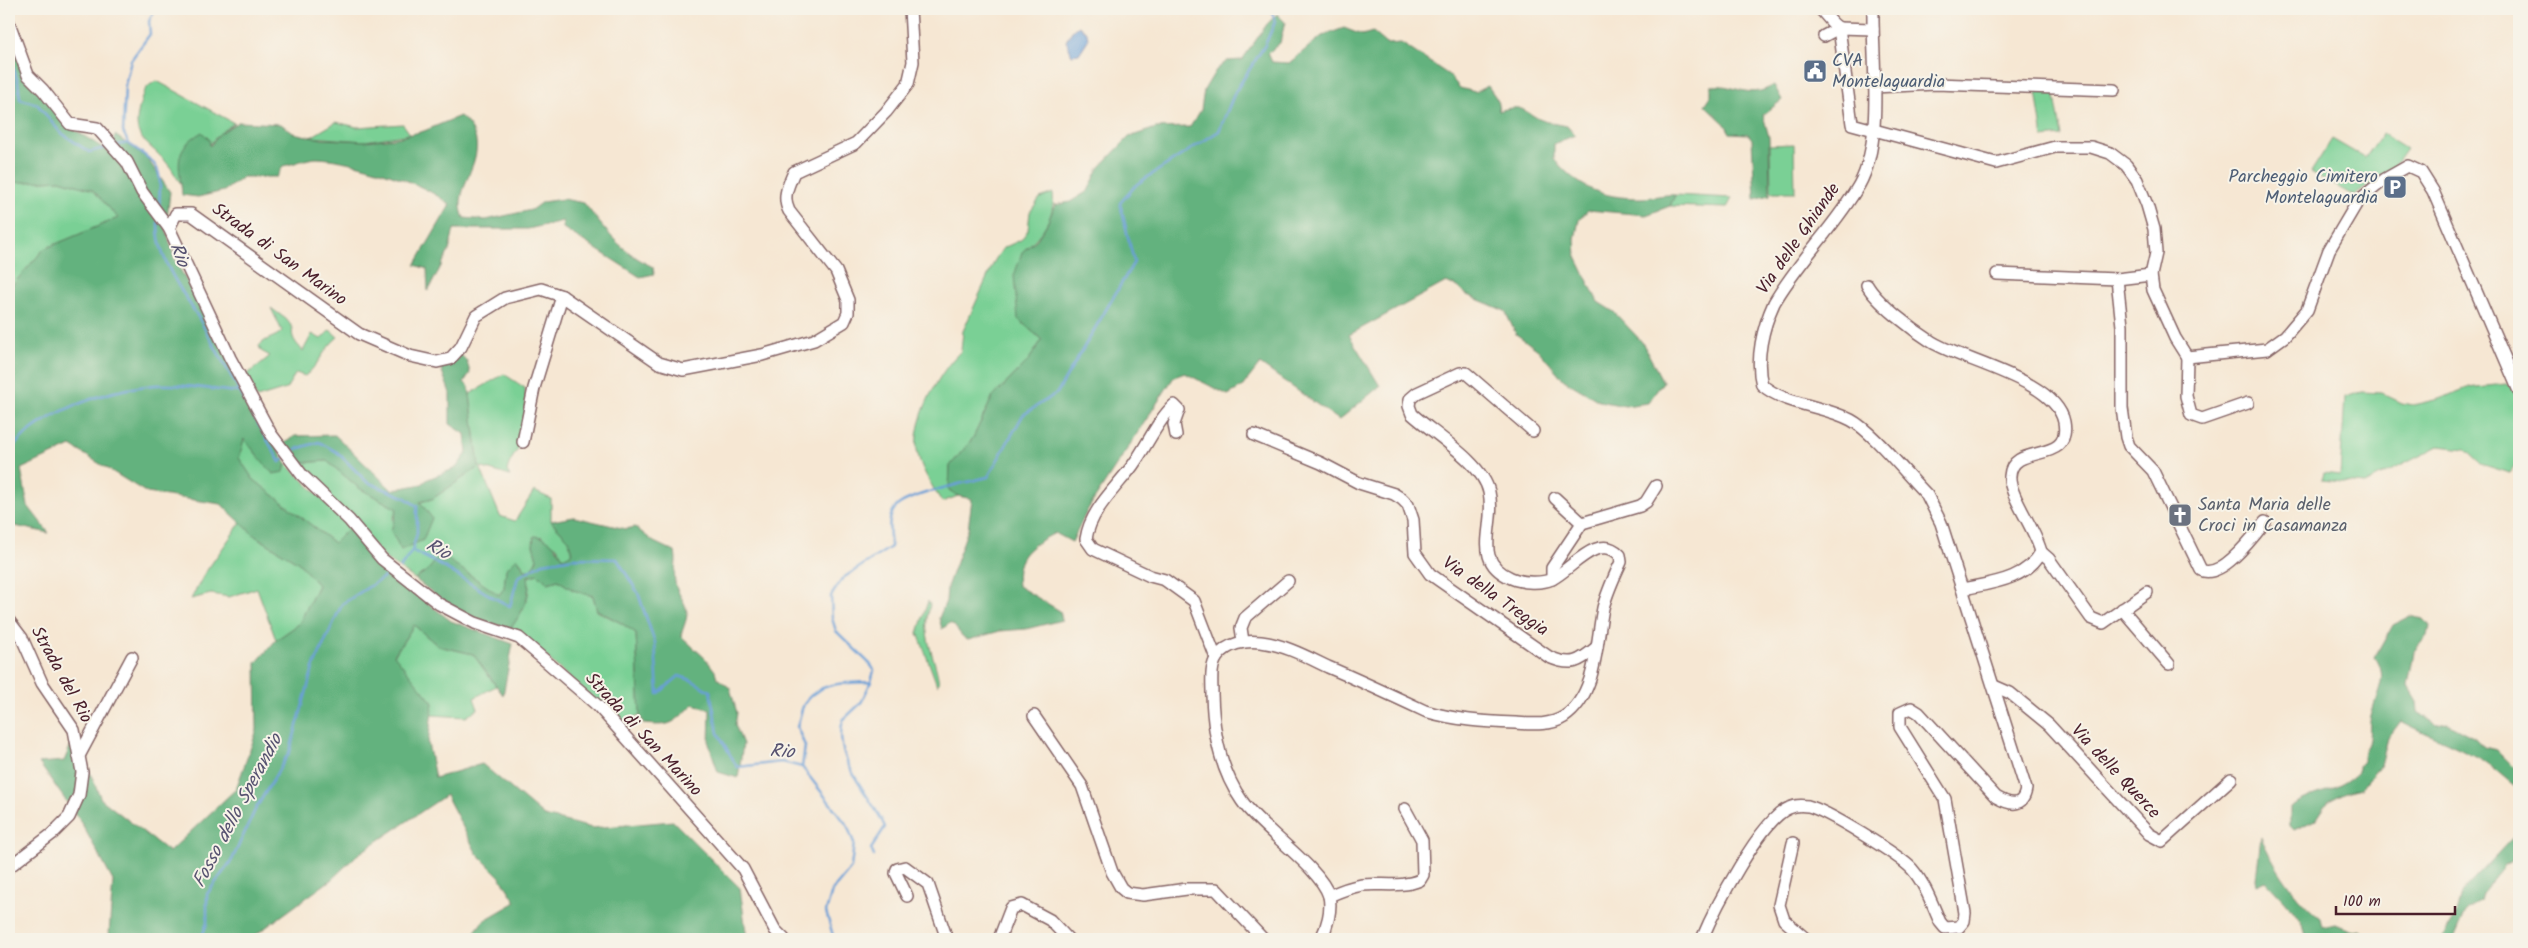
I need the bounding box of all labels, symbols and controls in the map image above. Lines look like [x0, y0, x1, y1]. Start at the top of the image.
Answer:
place label: CVA Montelaguardia [1832, 47, 1945, 97]
public building icon: CVA Montelaguardia [1802, 58, 1828, 84]
place label: Parcheggio Cimitero Montelaguardia [2228, 163, 2378, 213]
parking icon: Parcheggio Cimitero Montelaguardia [2382, 174, 2408, 200]
street label: Via delle Ghiande [1750, 177, 1848, 301]
street label: Strada di San Marino [205, 196, 353, 314]
water label: Rio [161, 238, 198, 273]
place label: Santa Maria delle Croci in Casamanza [2198, 491, 2348, 541]
church icon: Santa Maria delle Croci in Casamanza [2167, 502, 2193, 528]
water label: Rio [420, 531, 457, 570]
street label: Via della Treggia [1436, 549, 1554, 645]
street label: Strada del Rio [22, 621, 100, 729]
street label: Strada di San Marino [577, 666, 709, 804]
street label: Via delle Querce [2063, 718, 2167, 826]
water label: Fosso dello Sperandio [185, 728, 292, 893]
water label: Rio [769, 736, 797, 768]
scale bar [2336, 883, 2454, 915]
text: 100 m [2343, 890, 2381, 914]

